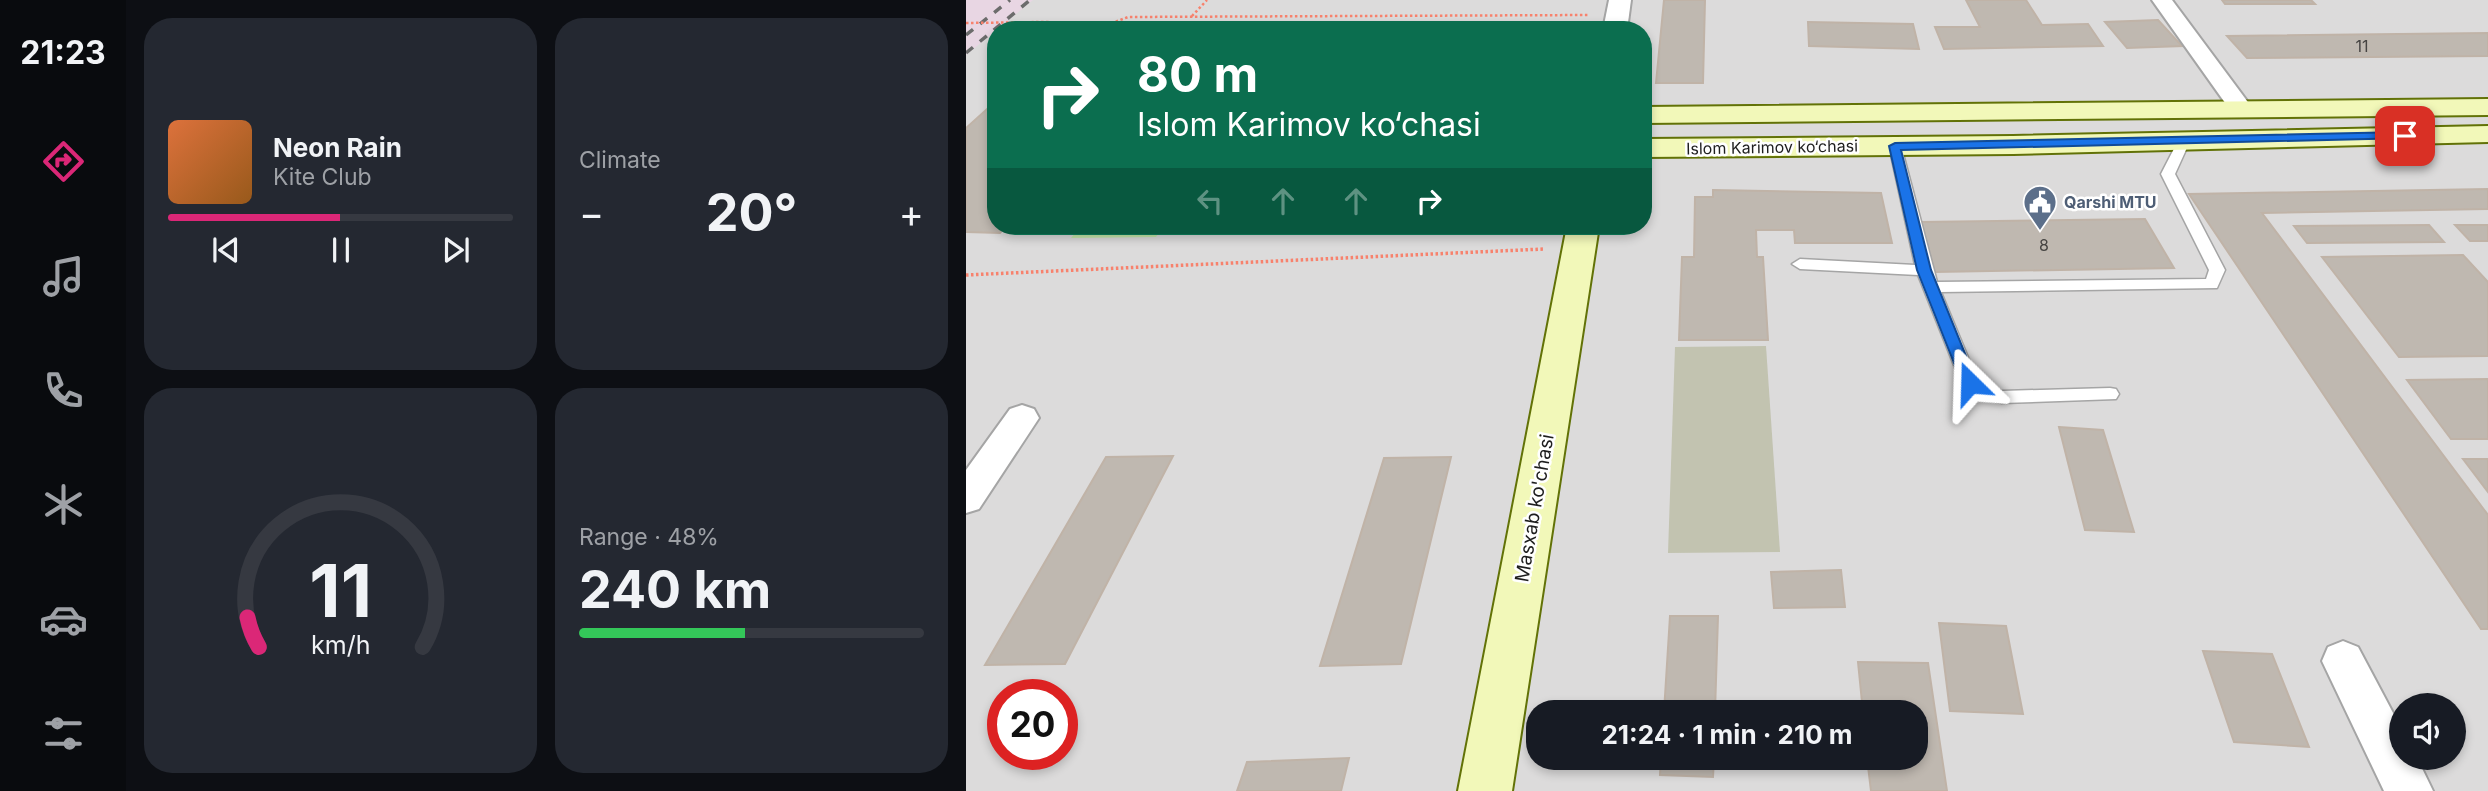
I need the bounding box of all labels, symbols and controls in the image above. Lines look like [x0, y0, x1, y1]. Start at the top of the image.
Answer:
text: 21:23 [20, 33, 106, 72]
house number: 11 [2355, 36, 2369, 56]
text: 80 m [1137, 45, 1258, 104]
icon: right [1022, 49, 1113, 140]
text: Islom Karimov ko‘chasi [1137, 105, 1481, 144]
pin [2375, 106, 2435, 166]
icon: arrive [2386, 117, 2424, 155]
text: Neon Rain [273, 132, 402, 163]
street label: Islom Karimov ko‘chasi [1686, 136, 1858, 158]
icon: directions [39, 137, 88, 186]
text: Climate [579, 146, 661, 174]
text: Kite Club [273, 163, 372, 191]
text: 20° [706, 181, 797, 244]
icon: left [1191, 182, 1229, 220]
icon: ahead [1264, 182, 1302, 220]
icon: ahead [1337, 182, 1375, 220]
icon: right [1410, 182, 1448, 220]
public building icon: Qarshi MTU [2021, 183, 2059, 232]
text: − [579, 190, 604, 236]
text: + [899, 190, 924, 236]
place label: Qarshi MTU [2064, 192, 2157, 212]
icon: previous [207, 231, 245, 269]
icon: pause [322, 231, 360, 269]
icon: next [437, 231, 475, 269]
house number: 8 [2039, 235, 2049, 255]
icon: music [39, 252, 88, 301]
position arrow [1933, 346, 2007, 420]
icon: phone [39, 366, 88, 415]
street label: Masxab ko'chasi [1510, 432, 1559, 584]
icon: climate [39, 480, 88, 529]
text: Range · 48% [579, 523, 719, 551]
text: 11 [309, 546, 372, 635]
text: 240 km [579, 558, 771, 621]
icon: car [39, 595, 88, 644]
text: km/h [311, 629, 370, 659]
speed limit sign: 20 [987, 679, 1078, 770]
map controls [2389, 693, 2466, 770]
button: sound [2389, 693, 2466, 770]
icon: filters [39, 709, 88, 758]
text: 21:24 · 1 min · 210 m [1601, 719, 1853, 750]

